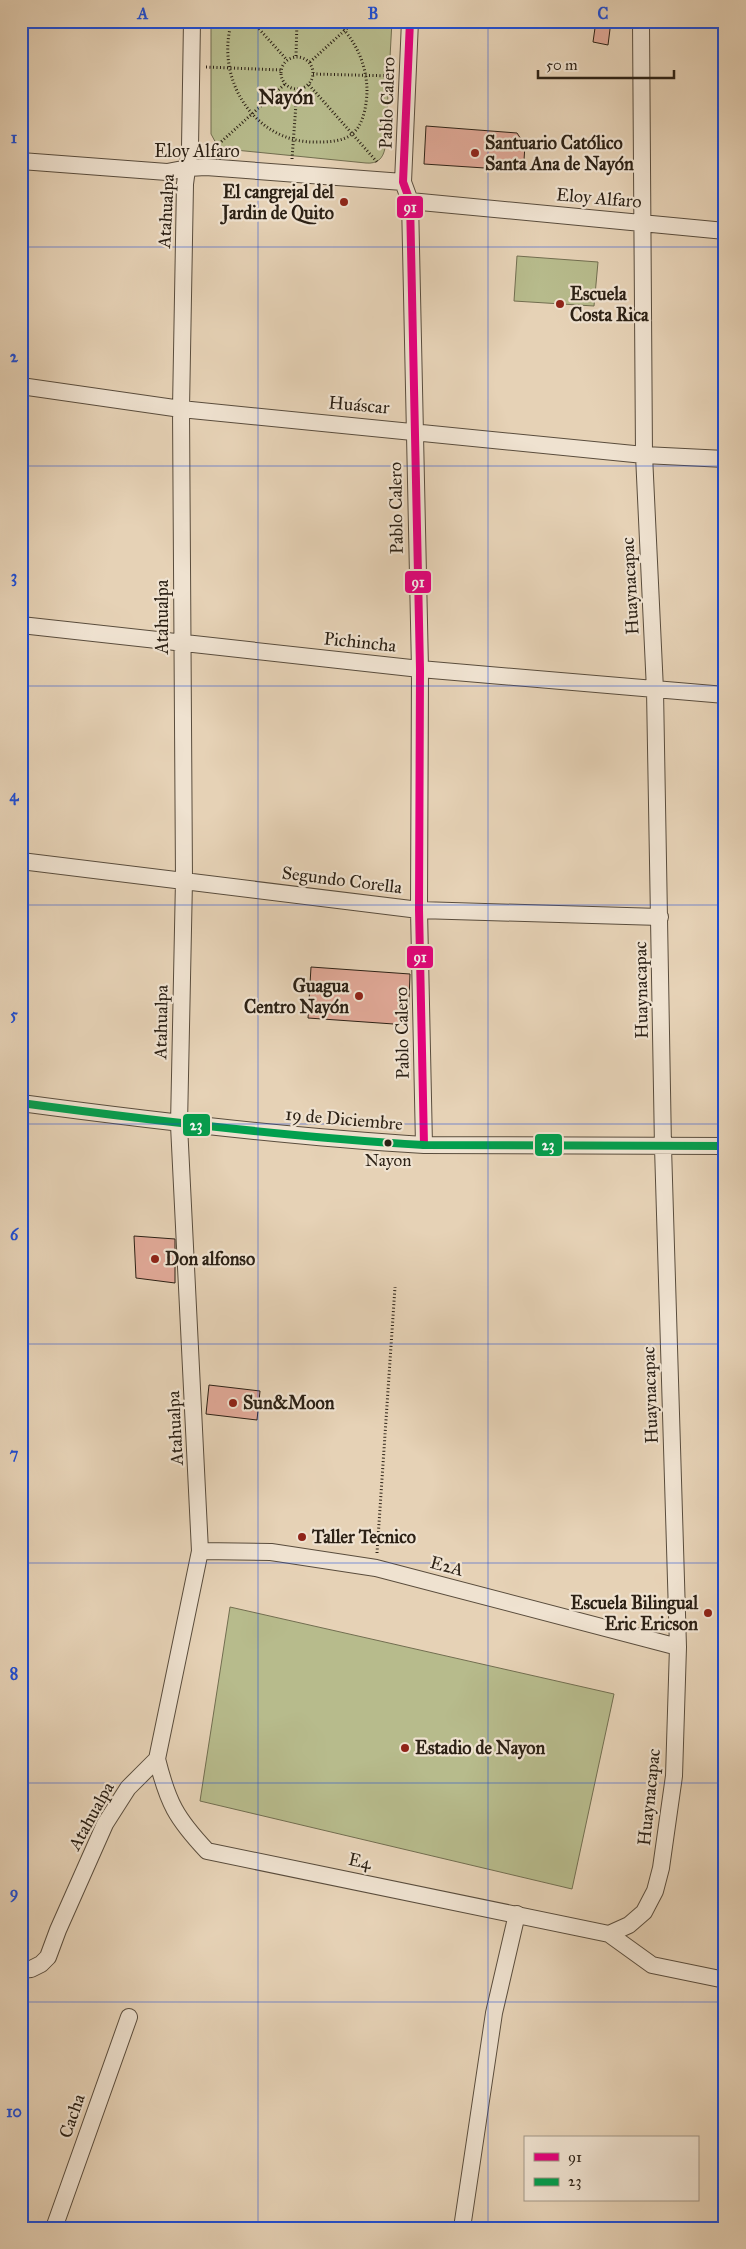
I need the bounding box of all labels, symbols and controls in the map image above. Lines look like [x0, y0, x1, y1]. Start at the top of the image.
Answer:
text: A [137, 4, 149, 23]
text: B [368, 4, 378, 23]
text: C [598, 4, 609, 23]
scale bar [538, 48, 675, 80]
text: 50 m [546, 56, 578, 74]
street label: Pablo Calero [374, 57, 400, 149]
district label: Nayón [259, 85, 314, 110]
text: 1 [11, 128, 18, 147]
place label: Santuario Católico Santa Ana de Nayón [485, 132, 634, 176]
street label: Eloy Alfaro [154, 140, 240, 162]
marker: Santuario Católico Santa Ana de Nayón [469, 147, 481, 159]
street label: Atahualpa [153, 173, 179, 250]
place label: El cangrejal del Jardin de Quito [220, 181, 335, 225]
street label: Eloy Alfaro [555, 183, 643, 213]
line badge: 91 [396, 195, 424, 219]
marker: El cangrejal del Jardin de Quito [338, 196, 350, 208]
text: 91 [404, 199, 417, 217]
place label: Escuela Costa Rica [570, 283, 649, 326]
marker: Escuela Costa Rica [554, 298, 566, 310]
text: 2 [10, 347, 19, 366]
street label: Huáscar [328, 391, 391, 419]
street label: Pablo Calero [384, 462, 408, 554]
street label: Huaynacapac [616, 536, 644, 635]
text: 3 [11, 567, 17, 587]
line badge: 91 [404, 570, 432, 594]
text: 91 [412, 574, 425, 592]
street label: Atahualpa [151, 579, 173, 655]
street label: Pichincha [323, 627, 398, 657]
text: 4 [10, 786, 20, 806]
street label: Segundo Corella [281, 862, 404, 899]
street label: Huaynacapac [629, 941, 653, 1039]
line badge: 91 [406, 945, 434, 969]
text: 91 [414, 949, 427, 967]
place label: Guagua Centro Nayón [244, 975, 349, 1019]
street label: Atahualpa [149, 984, 173, 1060]
street label: Pablo Calero [390, 987, 414, 1079]
marker: Guagua Centro Nayón [353, 990, 365, 1002]
text: 5 [10, 1005, 18, 1024]
street label: 19 de Diciembre [284, 1103, 404, 1135]
line badge: 23 [182, 1113, 211, 1137]
text: 23 [190, 1117, 203, 1135]
line badge: 23 [534, 1133, 563, 1157]
text: 23 [542, 1137, 555, 1155]
marker: Nayon [383, 1138, 393, 1148]
place label: Nayon [365, 1150, 411, 1171]
text: 6 [10, 1225, 19, 1244]
place label: Don alfonso [165, 1248, 255, 1270]
marker: Don alfonso [149, 1253, 161, 1265]
street label: Huaynacapac [637, 1345, 663, 1444]
street label: Atahualpa [162, 1390, 188, 1467]
place label: Sun&Moon [243, 1392, 335, 1414]
marker: Sun&Moon [227, 1397, 239, 1409]
text: 7 [10, 1444, 19, 1463]
place label: Taller Tecnico [311, 1526, 416, 1548]
marker: Taller Tecnico [296, 1531, 308, 1543]
street label: E2A [428, 1551, 466, 1581]
place label: Escuela Bilingual Eric Ericson [571, 1592, 699, 1635]
marker: Escuela Bilingual Eric Ericson [702, 1607, 714, 1619]
text: 8 [10, 1664, 18, 1683]
place label: Estadio de Nayon [415, 1737, 546, 1760]
marker: Estadio de Nayon [399, 1742, 411, 1754]
street label: Huaynacapac [633, 1747, 665, 1847]
street label: Atahualpa [63, 1778, 119, 1855]
street label: E4 [347, 1848, 374, 1874]
text: 9 [10, 1883, 18, 1903]
street label: Cacha [54, 2091, 90, 2141]
text: 10 [6, 2102, 22, 2121]
legend [524, 2136, 698, 2202]
text: 91 [568, 2148, 582, 2166]
text: 23 [568, 2172, 581, 2190]

